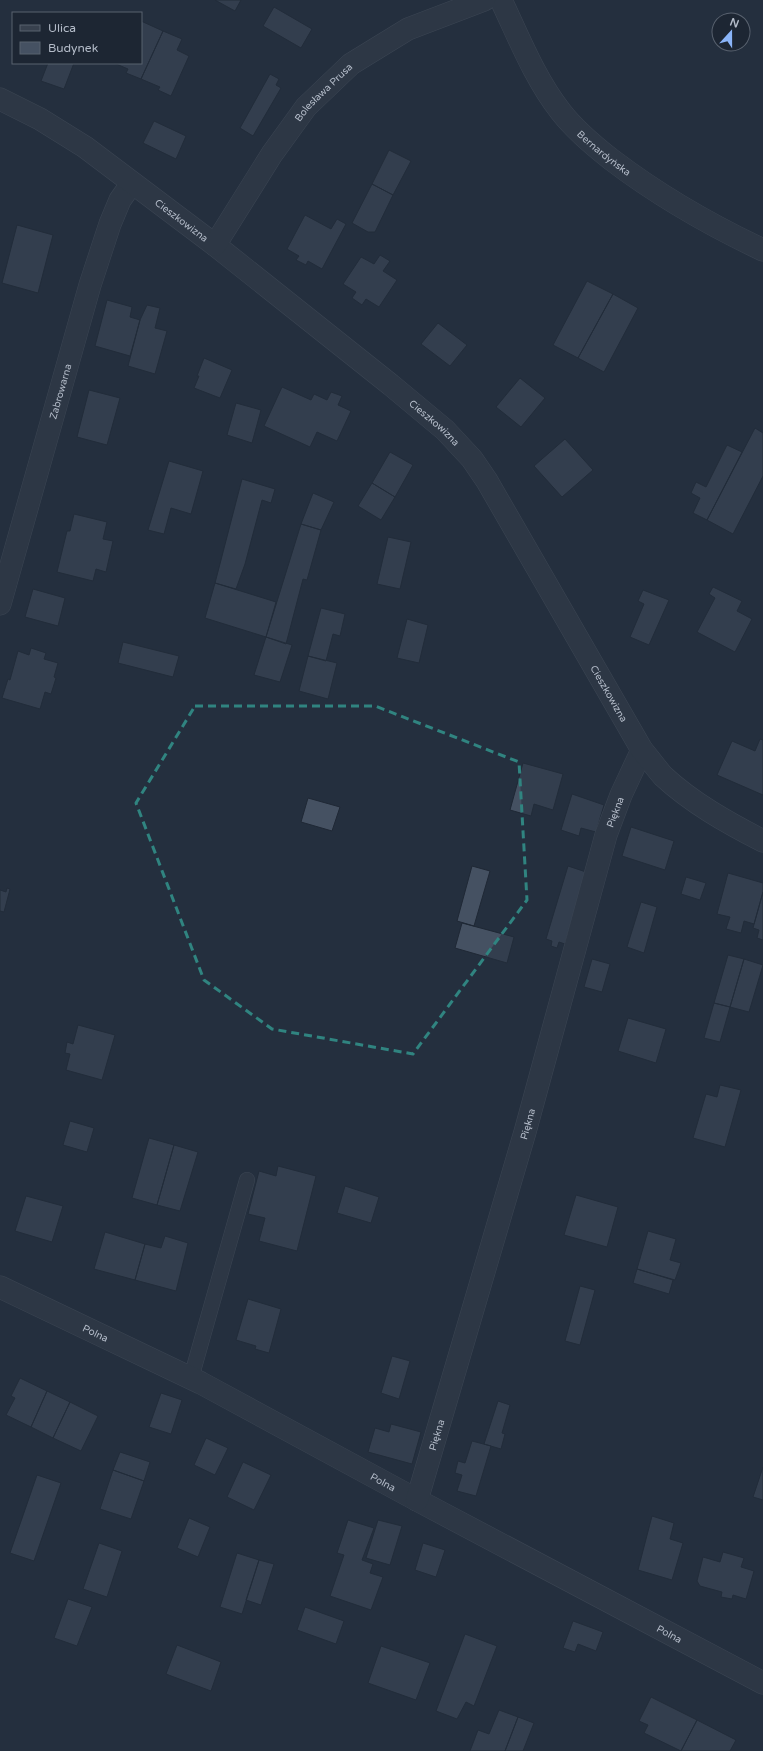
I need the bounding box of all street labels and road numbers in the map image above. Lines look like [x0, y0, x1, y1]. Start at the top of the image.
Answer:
street label: Bolesława Prusa [293, 61, 355, 124]
street label: Bernardyńska [574, 128, 633, 179]
street label: Cieszkowizna [152, 197, 210, 245]
street label: Zabrowarna [47, 362, 74, 421]
street label: Cieszkowizna [406, 398, 462, 449]
street label: Cieszkowizna [587, 663, 630, 724]
street label: Piękna [604, 795, 627, 829]
street label: Piękna [518, 1107, 538, 1141]
street label: Polna [80, 1322, 110, 1345]
street label: Piękna [427, 1418, 447, 1452]
street label: Polna [368, 1471, 397, 1494]
street label: Polna [654, 1623, 684, 1646]

